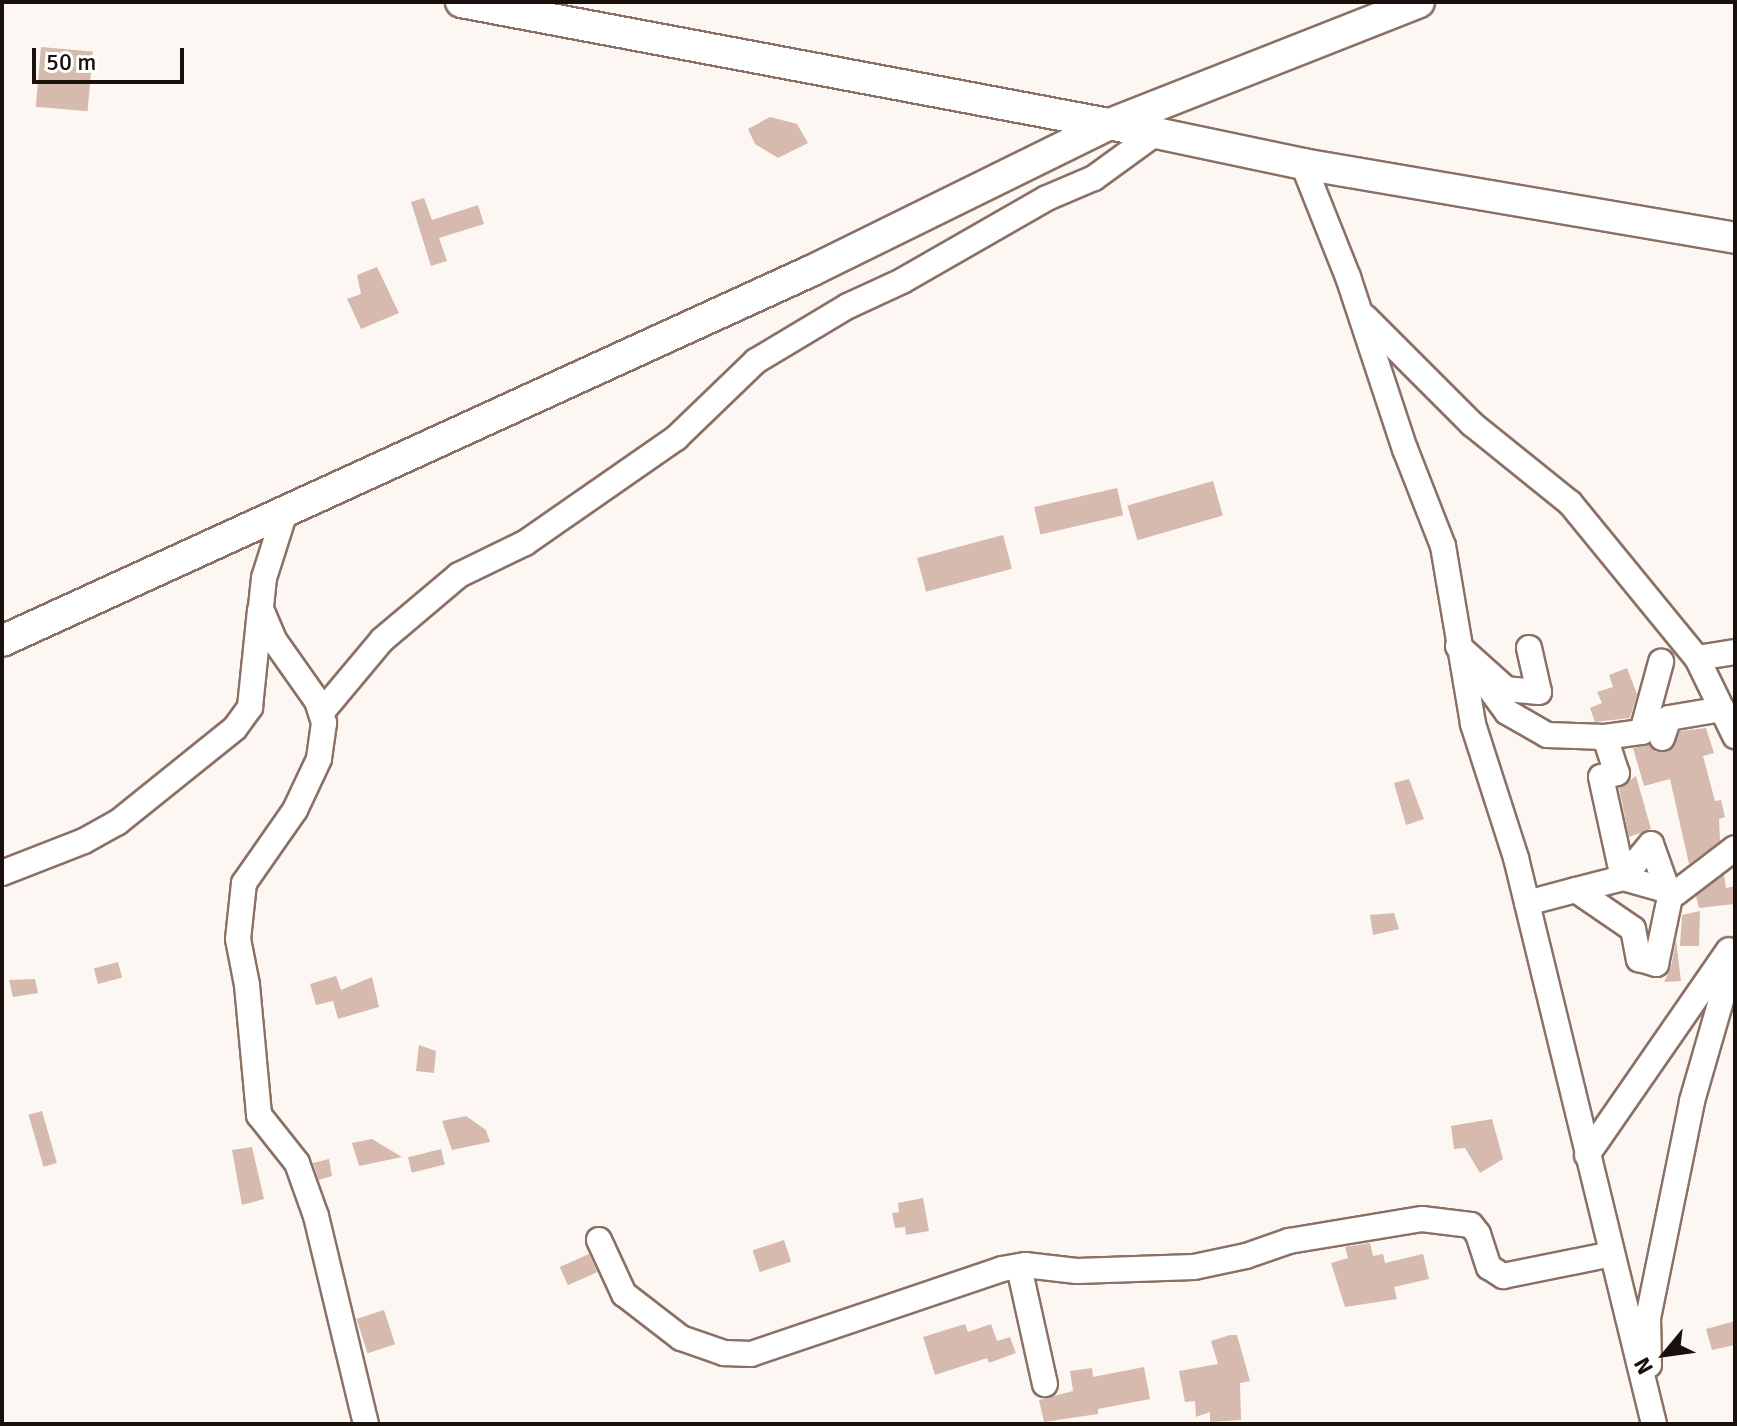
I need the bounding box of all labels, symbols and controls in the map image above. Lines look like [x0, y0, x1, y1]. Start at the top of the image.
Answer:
scale bar [36, 32, 188, 82]
text: 50 m [46, 47, 96, 77]
north arrow [1625, 1314, 1705, 1394]
text: N [1628, 1353, 1659, 1379]

